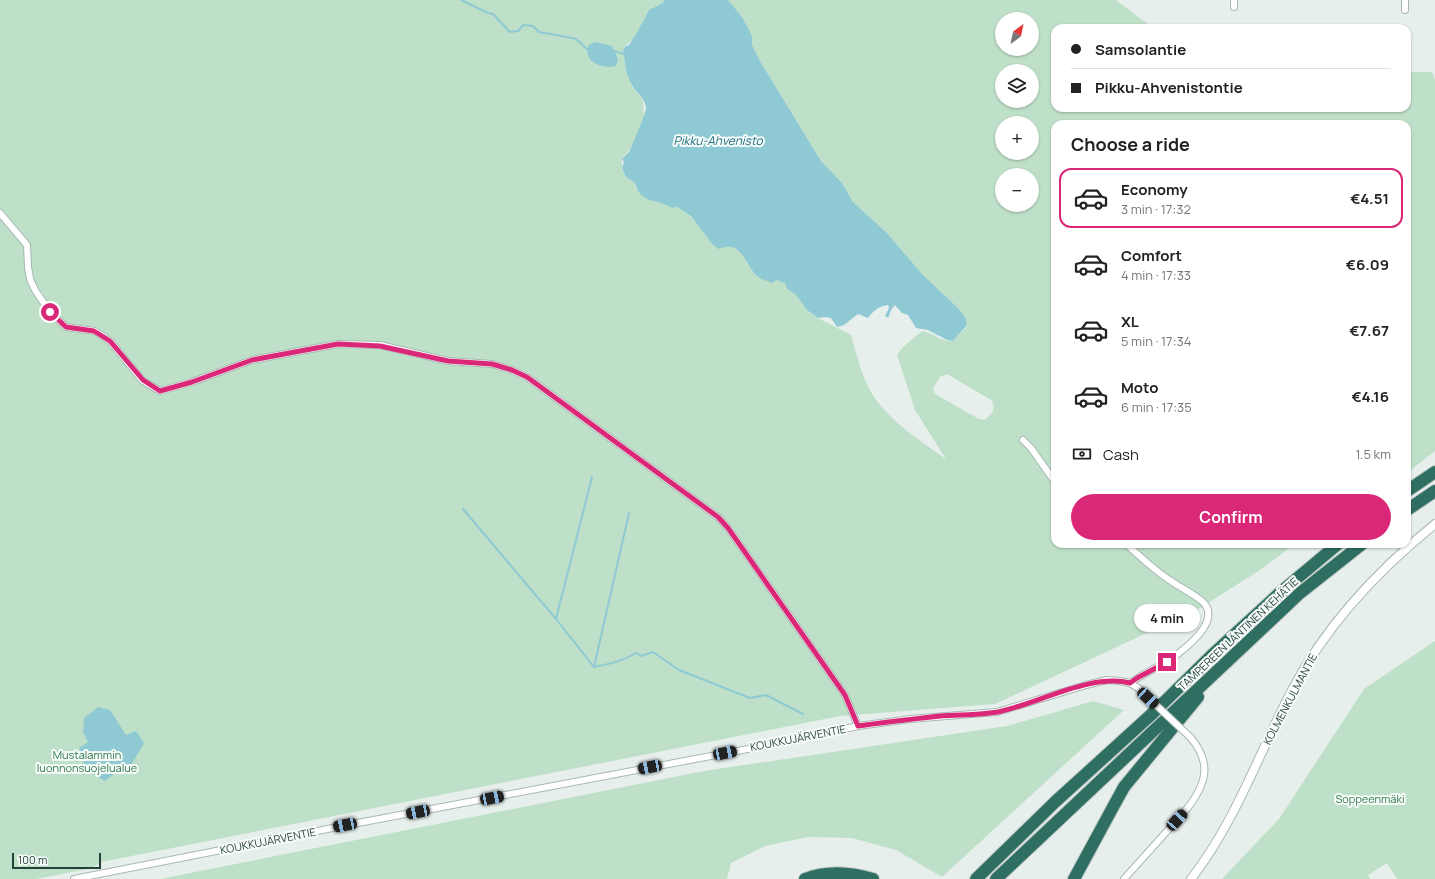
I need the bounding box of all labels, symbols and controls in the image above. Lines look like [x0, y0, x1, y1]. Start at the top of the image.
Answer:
north arrow [995, 12, 1039, 56]
map controls [995, 12, 1039, 212]
text: Samsolantie [1095, 39, 1186, 60]
button: layers [995, 64, 1039, 108]
text: Pikku-Ahvenistontie [1095, 77, 1243, 98]
button: + [995, 116, 1039, 160]
water label: Pikku-Ahvenisto [673, 132, 763, 149]
text: Choose a ride [1071, 132, 1190, 156]
button: − [995, 168, 1039, 212]
text: Economy [1121, 179, 1188, 200]
icon: car [1073, 180, 1109, 216]
text: €4.51 [1350, 188, 1389, 209]
text: 3 min · 17:32 [1121, 200, 1191, 218]
text: Comfort [1121, 245, 1182, 266]
icon: car [1073, 246, 1109, 282]
text: €6.09 [1346, 254, 1389, 275]
text: 4 min · 17:33 [1121, 266, 1191, 284]
route start [41, 303, 59, 321]
text: XL [1121, 311, 1139, 332]
icon: car [1073, 312, 1109, 348]
text: €7.67 [1349, 320, 1389, 341]
text: 5 min · 17:34 [1121, 332, 1191, 350]
text: Moto [1121, 377, 1158, 398]
icon: car [1073, 378, 1109, 414]
text: €4.16 [1352, 386, 1389, 407]
text: 6 min · 17:35 [1121, 398, 1192, 416]
icon: cash [1071, 443, 1093, 465]
text: Cash [1103, 444, 1139, 465]
text: 1.5 km [1356, 445, 1391, 463]
button: Confirm [1071, 494, 1391, 540]
street label: TAMPEREEN LÄNTINEN KEHÄTIE [1174, 574, 1301, 694]
callout: 4 min [1134, 604, 1200, 632]
text: 4 min [1150, 609, 1184, 627]
street label: KOLMENKULMANTIE [1259, 650, 1320, 747]
route end [1158, 653, 1176, 671]
car [1135, 685, 1161, 711]
street label: KOUKKUJÄRVENTIE [749, 721, 847, 754]
car [712, 745, 738, 761]
park label: Mustalammin luonnonsuojelualue [37, 747, 138, 775]
car [637, 759, 663, 775]
car [479, 790, 505, 806]
park label: Soppeenmäki [1335, 791, 1405, 806]
car [405, 804, 431, 820]
car [1165, 807, 1189, 833]
car [332, 817, 358, 833]
street label: KOUKKUJÄRVENTIE [219, 824, 317, 857]
scale bar [12, 851, 101, 870]
text: 100 m [18, 852, 47, 867]

